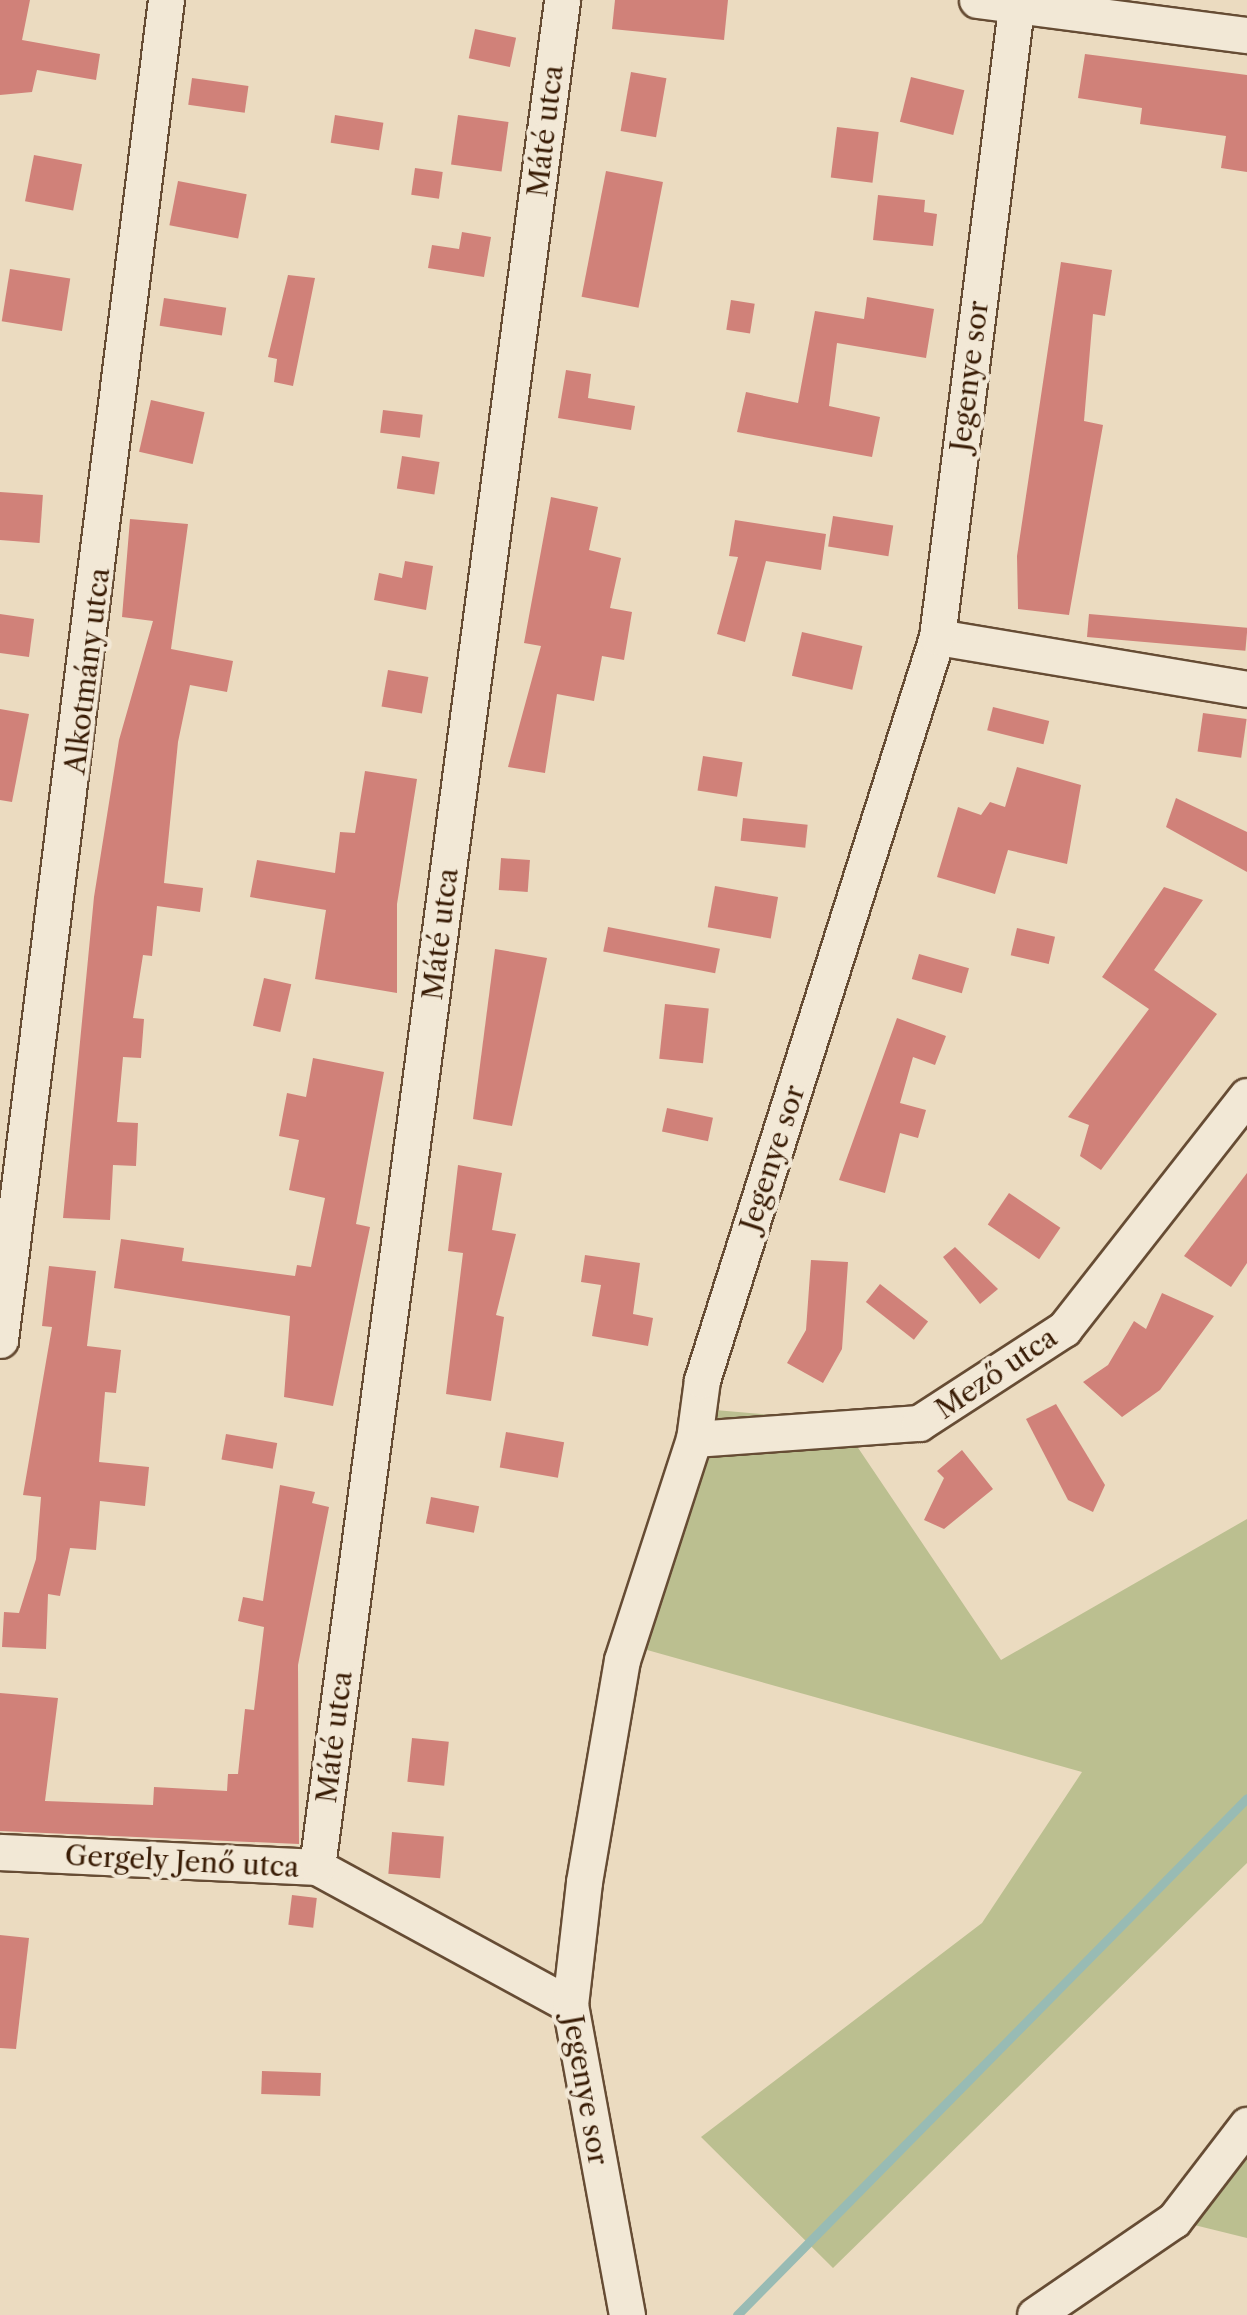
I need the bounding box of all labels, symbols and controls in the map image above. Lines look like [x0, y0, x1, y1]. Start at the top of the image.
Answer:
street label: Máté utca [520, 63, 570, 199]
street label: Jegenye sor [943, 299, 995, 453]
street label: Alkotmány utca [58, 565, 116, 777]
street label: Máté utca [415, 866, 465, 1002]
street label: Jegenye sor [733, 1081, 811, 1235]
street label: Mező utca [929, 1320, 1063, 1426]
street label: Máté utca [309, 1669, 359, 1805]
street label: Gergely Jenő utca [64, 1838, 300, 1884]
street label: Jegenye sor [556, 2012, 616, 2168]

